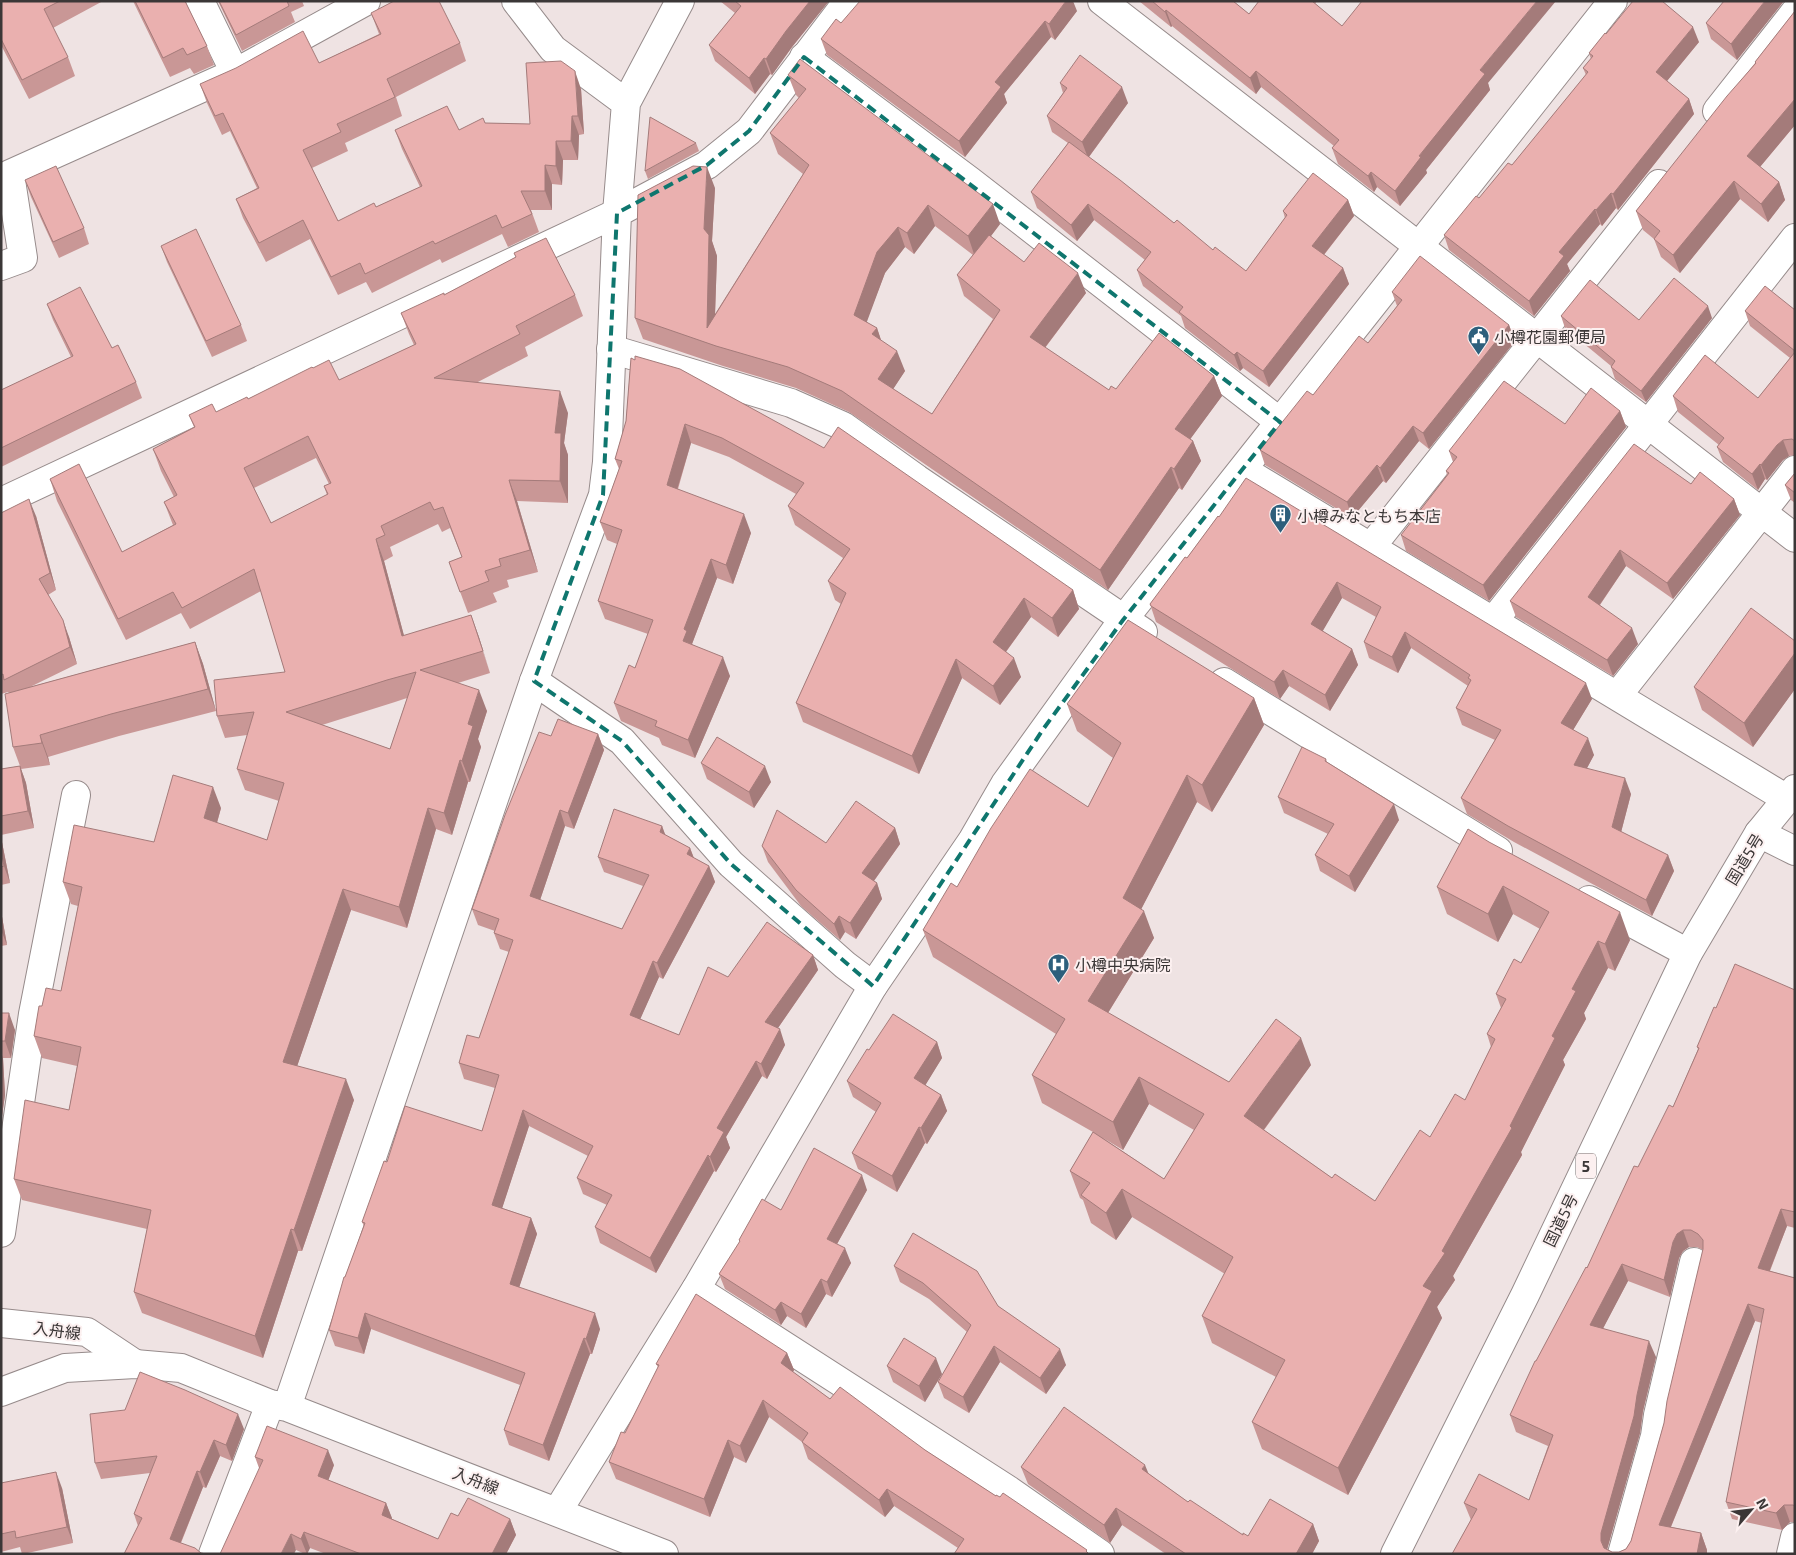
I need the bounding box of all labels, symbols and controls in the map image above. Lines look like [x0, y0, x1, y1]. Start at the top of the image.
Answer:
public building icon: 小樽花園郵便局 [1466, 324, 1490, 355]
place label: 小樽花園郵便局 [1494, 327, 1606, 346]
building icon: 小樽みなともち本店 [1269, 503, 1293, 534]
place label: 小樽みなともち本店 [1297, 506, 1441, 525]
street label: 国道5号 [1721, 830, 1767, 888]
hospital icon: 小樽中央病院 [1047, 952, 1071, 983]
place label: 小樽中央病院 [1075, 955, 1171, 974]
road number: 5 [1576, 1154, 1596, 1178]
street label: 国道5号 [1539, 1190, 1581, 1250]
street label: 入舟線 [32, 1318, 82, 1342]
street label: 入舟線 [450, 1463, 502, 1497]
north arrow [1726, 1485, 1776, 1535]
text: N [1753, 1495, 1773, 1512]

